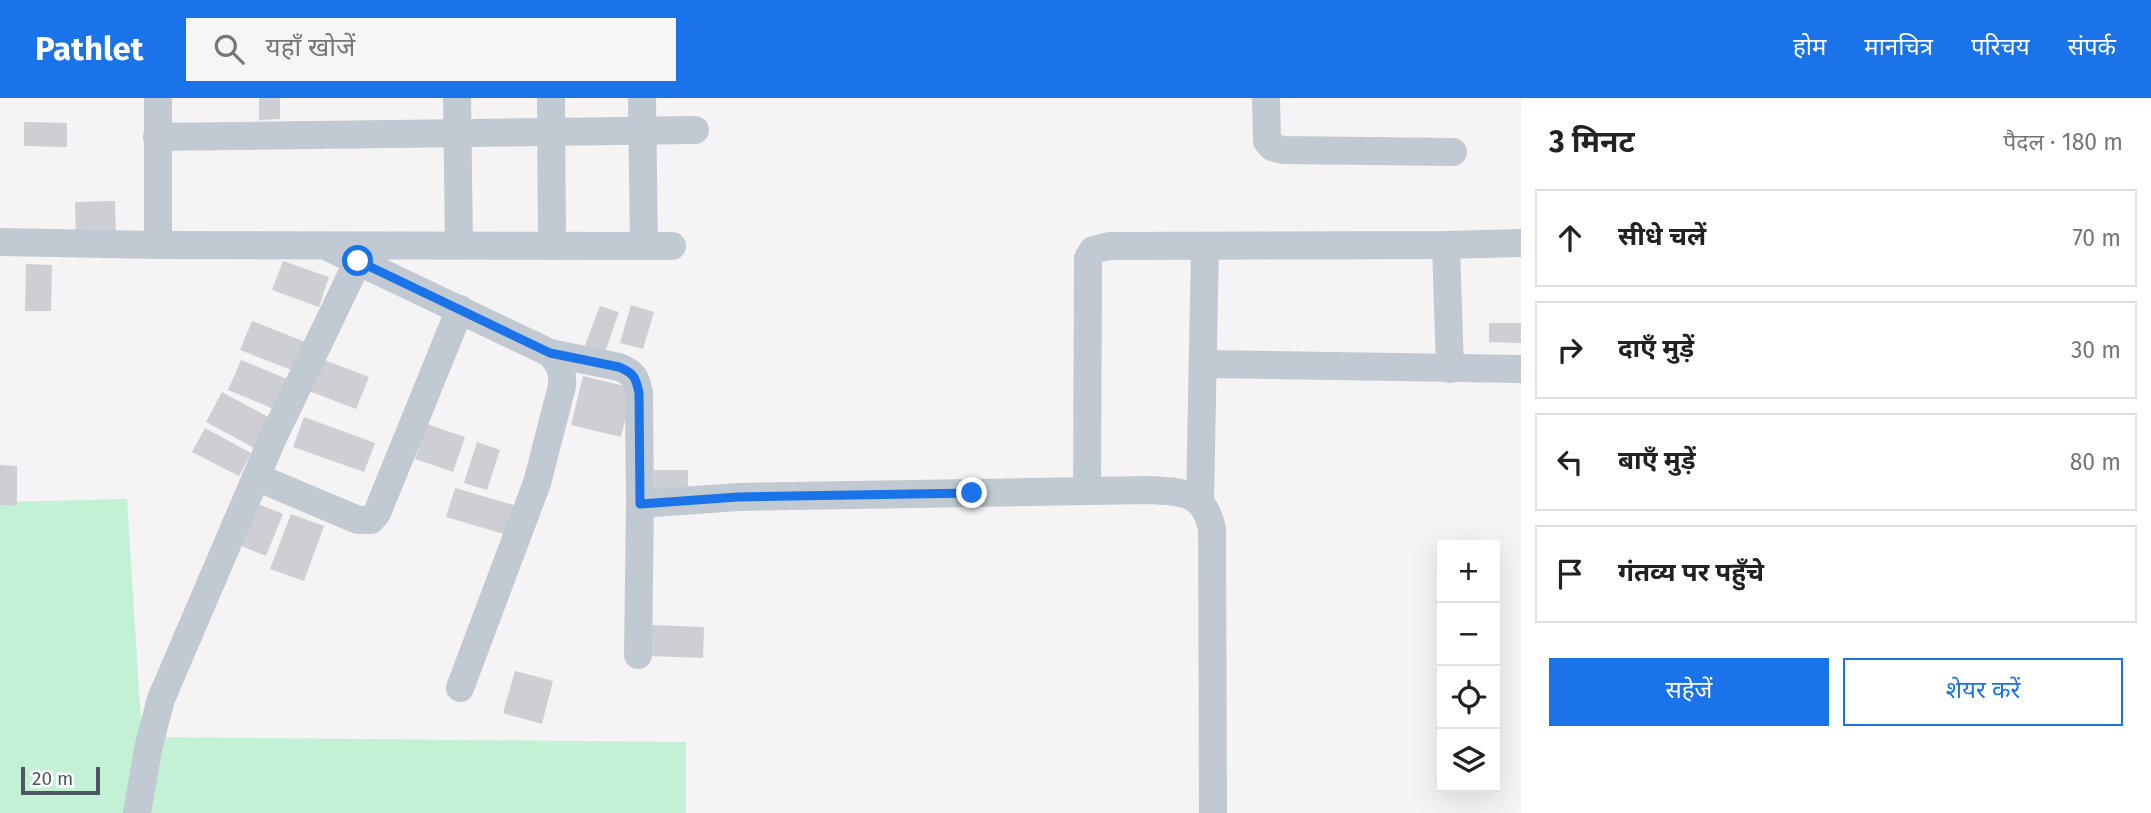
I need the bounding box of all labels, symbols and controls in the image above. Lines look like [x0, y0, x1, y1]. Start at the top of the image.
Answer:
search box [186, 18, 676, 81]
text: Pathlet [35, 29, 144, 69]
icon: search [210, 30, 248, 68]
text: यहाँ खोजें [266, 32, 355, 63]
text: होम [1793, 33, 1826, 61]
text: मानचित्र [1864, 33, 1933, 61]
text: परिचय [1971, 33, 2030, 61]
text: संपर्क [2068, 33, 2116, 61]
text: 3 मिनट [1549, 124, 1635, 160]
text: पैदल · 180 m [2003, 128, 2123, 156]
icon: ahead [1551, 219, 1589, 257]
text: सीधे चलें [1618, 221, 1706, 252]
text: 70 m [2072, 224, 2121, 252]
route start [342, 245, 373, 276]
icon: right [1551, 331, 1589, 369]
text: दाएँ मुड़ें [1618, 333, 1694, 364]
text: 30 m [2071, 336, 2121, 364]
icon: left [1551, 443, 1589, 481]
text: बाएँ मुड़ें [1618, 445, 1695, 476]
text: 80 m [2070, 448, 2121, 476]
route end [956, 477, 987, 508]
map controls [1437, 540, 1500, 792]
button: + [1437, 540, 1500, 603]
icon: arrive [1551, 555, 1589, 593]
text: गंतव्य पर पहुँचे [1618, 557, 1764, 588]
button: − [1437, 603, 1500, 666]
button: सहेजें [1549, 658, 1829, 726]
button: शेयर करें [1843, 658, 2123, 726]
button: locate [1437, 666, 1500, 729]
button: layers [1437, 729, 1500, 792]
scale bar [21, 764, 100, 796]
text: 20 m [32, 767, 73, 790]

